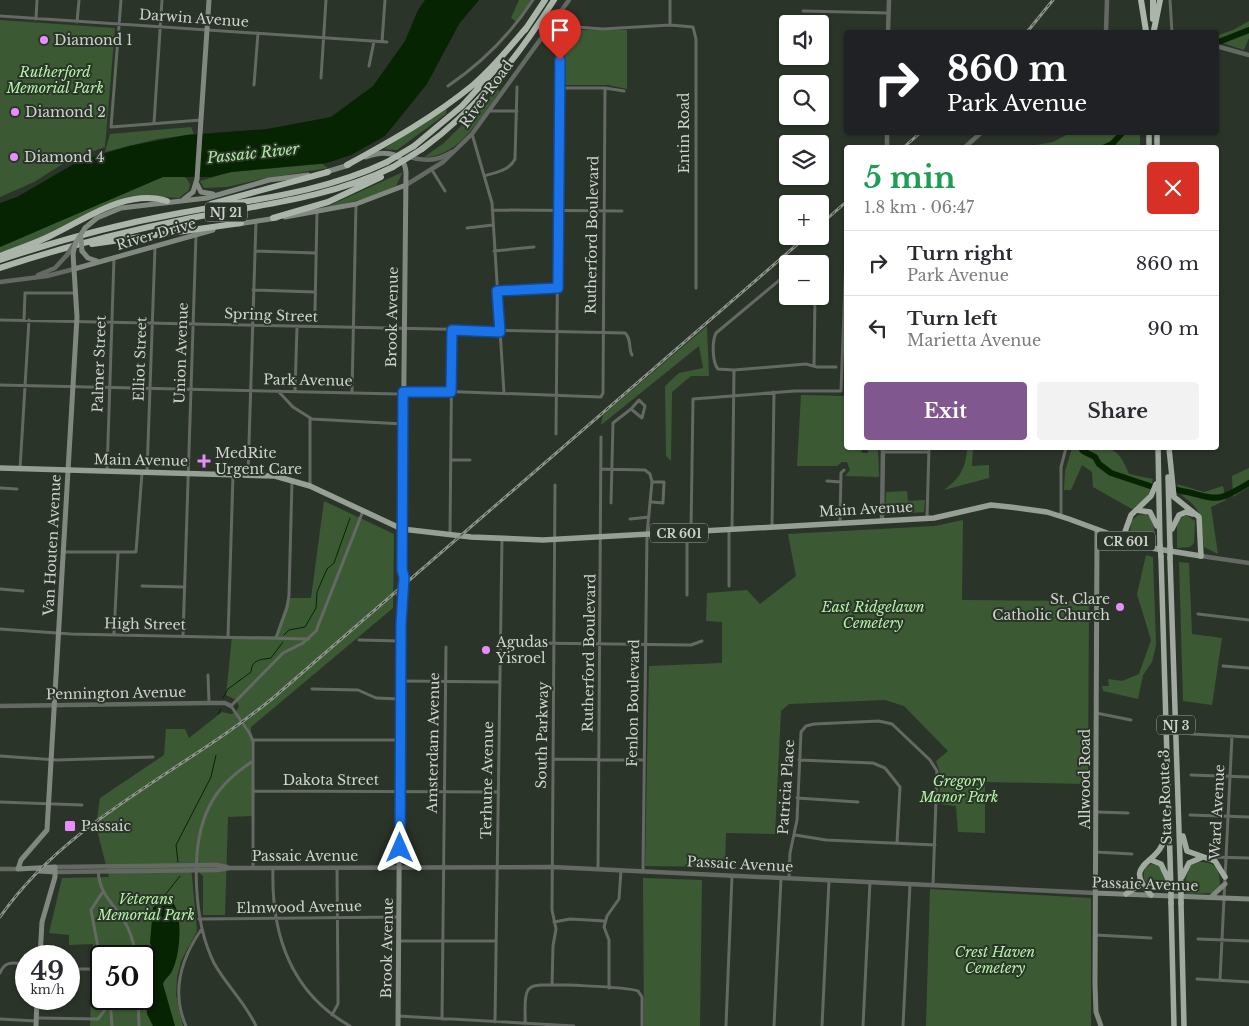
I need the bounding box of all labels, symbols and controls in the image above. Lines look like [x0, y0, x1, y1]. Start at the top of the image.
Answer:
street label: Darwin Avenue [139, 5, 249, 31]
pin [539, 9, 581, 60]
map controls [779, 15, 829, 305]
button: sound [779, 15, 829, 65]
icon: arrive [546, 16, 574, 44]
place label: Diamond 1 [54, 31, 132, 49]
marker: Diamond 1 [38, 34, 50, 46]
text: 860 m [947, 47, 1067, 90]
icon: right [864, 50, 929, 115]
street label: River Road [455, 56, 517, 131]
park label: Rutherford Memorial Park [5, 63, 104, 97]
button: search [779, 75, 829, 125]
text: Park Avenue [947, 90, 1087, 117]
street label: Entin Road [675, 92, 693, 173]
place label: Diamond 2 [25, 103, 106, 121]
marker: Diamond 2 [9, 106, 21, 118]
button: layers [779, 135, 829, 185]
water label: Passaic River [205, 139, 301, 167]
place label: Diamond 4 [24, 148, 104, 166]
marker: Diamond 4 [8, 151, 20, 163]
street label: Rutherford Boulevard [582, 155, 602, 314]
text: 5 min [864, 159, 956, 196]
button: close [1147, 162, 1199, 214]
button: + [779, 195, 829, 245]
text: 1.8 km · 06:47 [864, 197, 974, 217]
road number: NJ 21 [205, 202, 247, 222]
street label: River Drive [114, 214, 198, 254]
text: Turn right [907, 242, 1013, 265]
icon: right [864, 249, 892, 277]
text: 860 m [1136, 252, 1199, 275]
button: − [779, 255, 829, 305]
text: Park Avenue [907, 265, 1009, 285]
street label: Brook Avenue [382, 266, 402, 368]
street label: Union Avenue [170, 302, 192, 404]
street label: Spring Street [224, 304, 319, 326]
text: Turn left [907, 307, 998, 330]
street label: Palmer Street [88, 314, 110, 413]
icon: left [864, 314, 892, 342]
street label: Elliot Street [130, 316, 150, 402]
text: 90 m [1147, 317, 1199, 340]
text: Marietta Avenue [907, 330, 1041, 350]
street label: Park Avenue [263, 370, 353, 390]
button: Exit [864, 382, 1027, 440]
button: Share [1037, 382, 1199, 440]
place label: MedRite Urgent Care [215, 444, 302, 478]
street label: Main Avenue [94, 450, 188, 470]
marker: MedRite Urgent Care [197, 454, 211, 468]
street label: Van Houten Avenue [39, 474, 65, 617]
street label: Main Avenue [818, 498, 914, 520]
road number: CR 601 [650, 524, 708, 542]
road number: CR 601 [1097, 532, 1155, 550]
street label: Rutherford Boulevard [579, 573, 599, 732]
place label: St. Clare Catholic Church [992, 590, 1110, 624]
park label: East Ridgelawn Cemetery [820, 598, 925, 632]
marker: St. Clare Catholic Church [1114, 601, 1126, 613]
street label: High Street [104, 614, 187, 634]
place label: Agudas Yisroel [495, 633, 548, 667]
street label: Fenlon Boulevard [623, 638, 643, 767]
marker: Agudas Yisroel [480, 644, 492, 656]
street label: Amsterdam Avenue [423, 672, 443, 815]
street label: South Parkway [532, 681, 552, 789]
street label: Pennington Avenue [46, 683, 186, 703]
road number: NJ 3 [1157, 716, 1195, 734]
street label: Terhune Avenue [477, 721, 497, 839]
street label: Allwood Road [1076, 728, 1094, 830]
street label: Patricia Place [774, 739, 798, 835]
street label: State Route 3 [1154, 749, 1176, 845]
street label: Ward Avenue [1205, 764, 1228, 861]
street label: Dakota Street [283, 771, 380, 789]
park label: Gregory Manor Park [919, 772, 998, 806]
place label: Passaic [81, 817, 131, 835]
marker: Passaic [63, 819, 77, 833]
position arrow [373, 821, 425, 873]
street label: Passaic Avenue [252, 847, 358, 865]
street label: Passaic Avenue [686, 852, 794, 876]
street label: Passaic Avenue [1091, 873, 1199, 895]
park label: Veterans Memorial Park [96, 890, 195, 924]
street label: Elmwood Avenue [236, 897, 362, 917]
street label: Brook Avenue [377, 897, 397, 999]
park label: Crest Haven Cemetery [955, 943, 1035, 977]
speed limit sign: 50 [90, 945, 155, 1010]
text: 49 [31, 956, 64, 987]
text: km/h [30, 982, 65, 997]

